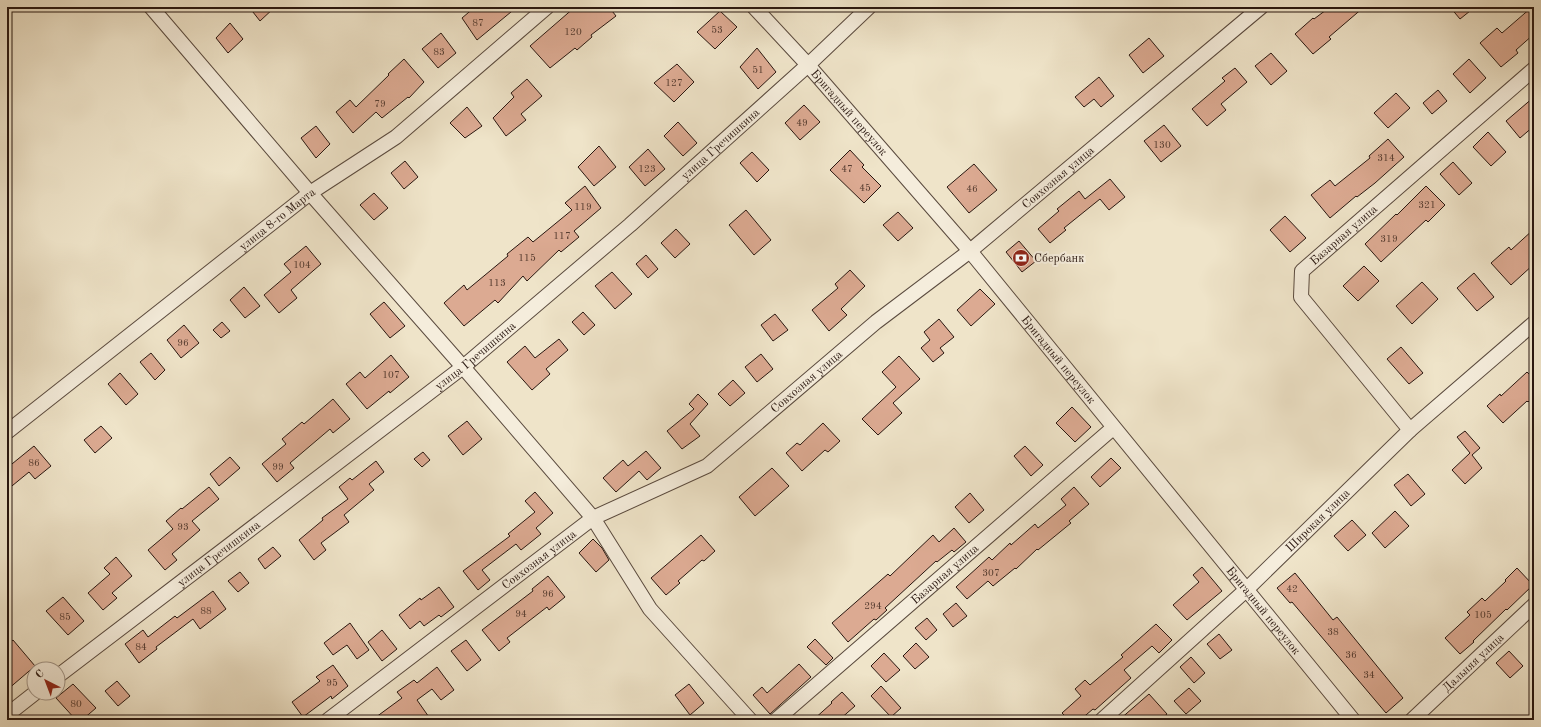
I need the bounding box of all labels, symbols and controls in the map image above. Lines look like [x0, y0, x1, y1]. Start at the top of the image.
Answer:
house number: 87 [472, 18, 484, 28]
house number: 53 [711, 25, 723, 35]
house number: 120 [564, 27, 582, 37]
house number: 83 [433, 47, 445, 57]
house number: 51 [752, 65, 764, 75]
street label: Бригадный переулок [808, 68, 889, 158]
house number: 127 [665, 78, 683, 88]
house number: 79 [374, 99, 386, 109]
street label: улица Гречишкина [680, 107, 762, 183]
house number: 49 [796, 118, 808, 128]
house number: 130 [1153, 140, 1171, 150]
street label: Совхозная улица [1020, 145, 1097, 212]
house number: 314 [1377, 153, 1395, 163]
house number: 123 [638, 164, 656, 174]
house number: 47 [841, 164, 853, 174]
house number: 45 [859, 183, 871, 193]
house number: 46 [966, 184, 978, 194]
street label: улица 8-го Марта [237, 186, 318, 253]
house number: 321 [1418, 200, 1436, 210]
house number: 119 [574, 202, 592, 212]
street label: Базарная улица [1308, 203, 1380, 268]
house number: 117 [553, 231, 571, 241]
house number: 319 [1380, 234, 1398, 244]
bank icon: Сбербанк [1011, 248, 1031, 268]
house number: 115 [518, 253, 536, 263]
place label: Сбербанк [1034, 253, 1084, 265]
house number: 104 [293, 260, 311, 270]
house number: 113 [488, 278, 506, 288]
street label: Бригадный переулок [1018, 314, 1097, 406]
street label: улица Гречишкина [433, 320, 518, 393]
house number: 96 [177, 338, 189, 348]
street label: Совхозная улица [769, 348, 845, 416]
house number: 107 [382, 370, 400, 380]
house number: 86 [28, 458, 40, 468]
house number: 99 [272, 462, 284, 472]
street label: Широкая улица [1284, 487, 1353, 555]
street label: улица Гречишкина [176, 519, 263, 589]
house number: 93 [177, 522, 189, 532]
street label: Совхозная улица [500, 528, 579, 592]
street label: Базарная улица [909, 542, 981, 607]
street label: Бригадный переулок [1223, 565, 1302, 657]
house number: 307 [982, 568, 1000, 578]
house number: 42 [1286, 584, 1298, 594]
house number: 96 [542, 589, 554, 599]
house number: 294 [864, 601, 882, 611]
house number: 88 [200, 606, 212, 616]
house number: 94 [515, 609, 527, 619]
house number: 105 [1474, 610, 1492, 620]
house number: 85 [59, 612, 71, 622]
house number: 38 [1327, 627, 1339, 637]
street label: Дальняя улица [1441, 632, 1507, 695]
house number: 84 [135, 642, 147, 652]
house number: 36 [1345, 650, 1357, 660]
north arrow [26, 661, 66, 701]
text: С [34, 668, 47, 681]
house number: 34 [1363, 670, 1375, 680]
house number: 95 [326, 678, 338, 688]
house number: 80 [70, 699, 82, 709]

